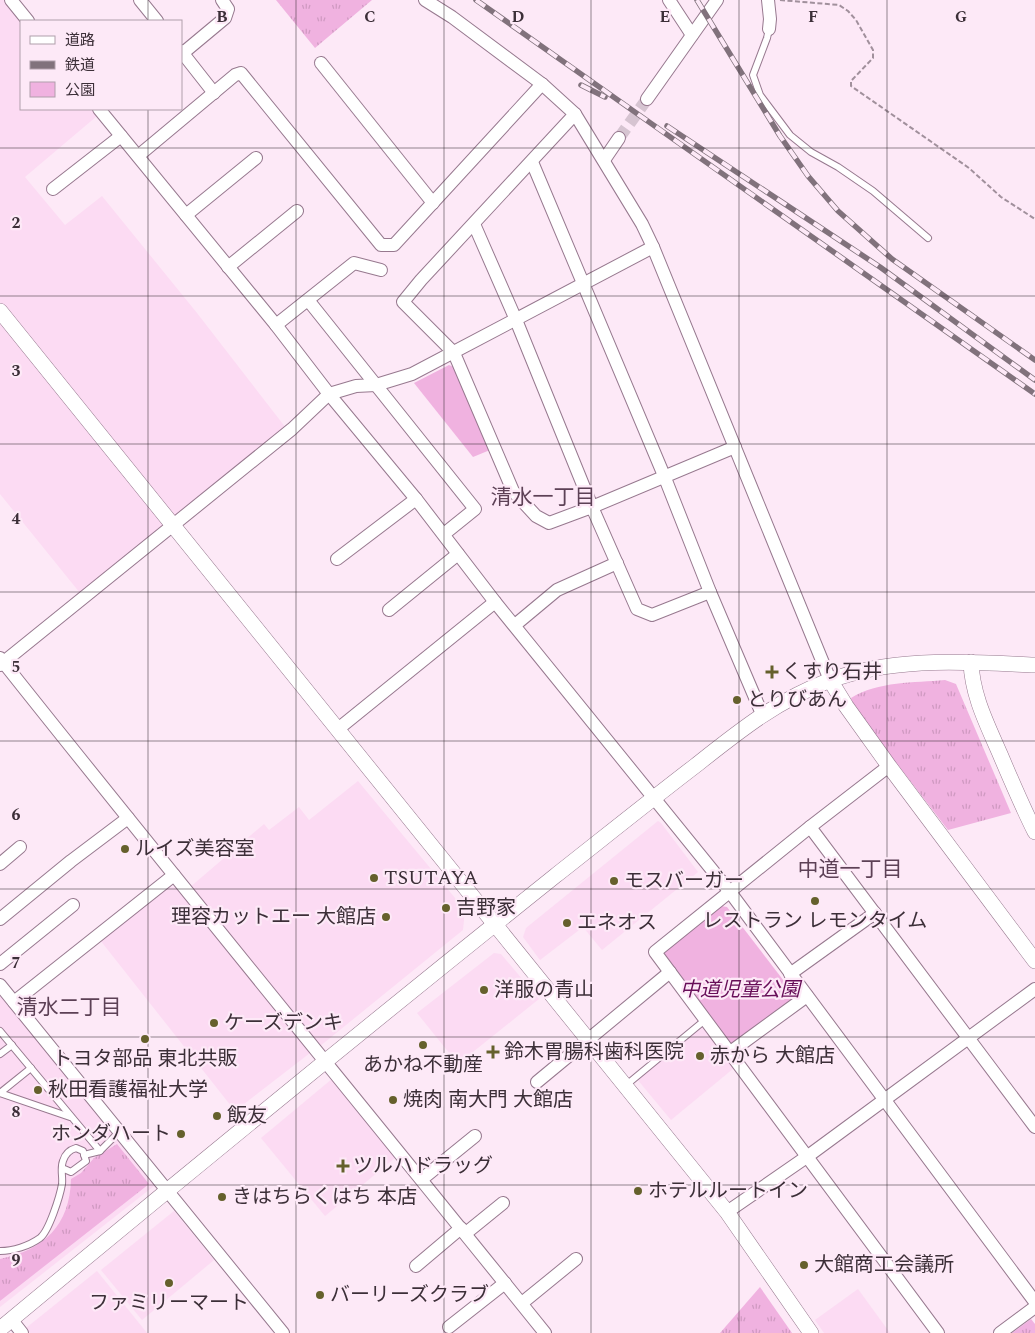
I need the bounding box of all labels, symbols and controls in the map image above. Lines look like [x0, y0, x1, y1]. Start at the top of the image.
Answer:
text: B [216, 5, 228, 29]
text: C [364, 5, 376, 29]
text: D [512, 5, 525, 29]
text: E [660, 5, 670, 29]
text: F [808, 5, 818, 29]
text: G [955, 5, 967, 29]
legend [20, 20, 182, 110]
text: 道路 [65, 29, 95, 52]
text: 鉄道 [65, 54, 95, 77]
text: 公園 [65, 79, 95, 102]
text: 2 [12, 211, 21, 235]
text: 3 [12, 359, 21, 383]
district label: 清水一丁目 [491, 482, 596, 514]
text: 4 [12, 507, 21, 531]
text: 5 [12, 655, 20, 679]
place label: くすり石井 [782, 657, 882, 687]
marker: くすり石井 [766, 666, 778, 678]
place label: とりびあん [747, 685, 847, 715]
marker: とりびあん [731, 694, 743, 706]
text: 6 [12, 803, 21, 827]
place label: ルイズ美容室 [135, 834, 254, 864]
marker: ルイズ美容室 [119, 843, 131, 855]
district label: 中道一丁目 [798, 854, 903, 886]
place label: TSUTAYA [384, 863, 478, 893]
place label: モスバーガー [624, 866, 744, 896]
marker: TSUTAYA [368, 872, 380, 884]
marker: モスバーガー [608, 875, 620, 887]
place label: 吉野家 [456, 893, 516, 923]
marker: レストラン レモンタイム [809, 895, 821, 907]
place label: 理容カットエー 大館店 [171, 902, 376, 932]
marker: 吉野家 [440, 902, 452, 914]
place label: レストラン レモンタイム [703, 906, 927, 936]
place label: エネオス [577, 908, 657, 938]
marker: 理容カットエー 大館店 [380, 911, 392, 923]
marker: エネオス [561, 917, 573, 929]
text: 7 [12, 951, 21, 975]
place label: 洋服の青山 [494, 975, 594, 1005]
park label: 中道児童公園 [680, 975, 803, 1005]
marker: 洋服の青山 [478, 984, 490, 996]
district label: 清水二丁目 [17, 992, 122, 1024]
place label: ケーズデンキ [224, 1008, 343, 1038]
marker: ケーズデンキ [208, 1017, 220, 1029]
marker: トヨタ部品 東北共販 [139, 1033, 151, 1045]
place label: 鈴木胃腸科歯科医院 [504, 1037, 684, 1067]
marker: あかね不動産 [417, 1039, 429, 1051]
place label: 赤から 大館店 [710, 1041, 835, 1071]
place label: トヨタ部品 東北共販 [53, 1044, 238, 1074]
marker: 鈴木胃腸科歯科医院 [486, 1045, 500, 1059]
place label: あかね不動産 [363, 1050, 483, 1080]
marker: 赤から 大館店 [694, 1050, 706, 1062]
place label: 秋田看護福祉大学 [48, 1075, 208, 1105]
marker: 秋田看護福祉大学 [32, 1084, 44, 1096]
place label: 焼肉 南大門 大館店 [403, 1085, 573, 1115]
marker: 焼肉 南大門 大館店 [387, 1094, 399, 1106]
text: 8 [12, 1100, 21, 1124]
place label: 飯友 [227, 1101, 267, 1131]
marker: 飯友 [211, 1110, 223, 1122]
place label: ホンダハート [51, 1119, 171, 1149]
marker: ホンダハート [175, 1128, 187, 1140]
place label: ツルハドラッグ [353, 1151, 493, 1181]
marker: ツルハドラッグ [337, 1160, 349, 1172]
place label: ホテルルートイン [648, 1176, 808, 1206]
place label: きはちらくはち 本店 [232, 1182, 417, 1212]
marker: ホテルルートイン [632, 1185, 644, 1197]
marker: きはちらくはち 本店 [216, 1191, 228, 1203]
text: 9 [12, 1248, 21, 1272]
place label: 大館商工会議所 [814, 1250, 954, 1280]
marker: 大館商工会議所 [798, 1259, 810, 1271]
marker: ファミリーマート [163, 1277, 175, 1289]
place label: バーリーズクラブ [330, 1280, 489, 1310]
place label: ファミリーマート [89, 1288, 249, 1318]
marker: バーリーズクラブ [314, 1289, 326, 1301]

